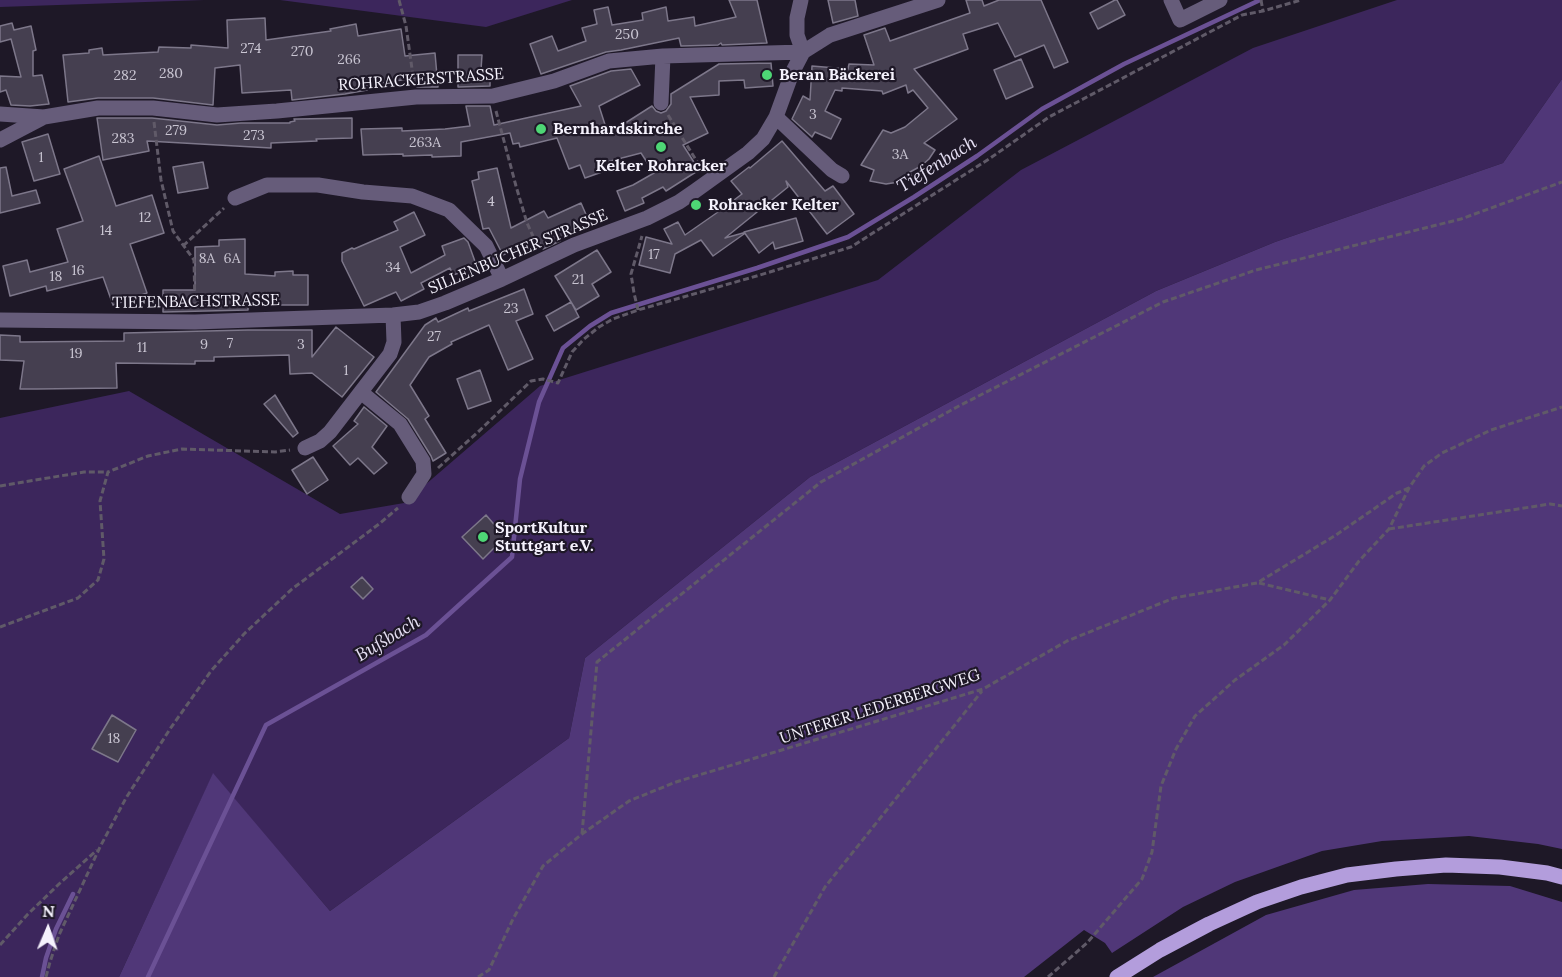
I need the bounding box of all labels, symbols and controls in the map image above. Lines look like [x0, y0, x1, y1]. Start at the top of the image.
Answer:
house number: 250 [615, 27, 639, 43]
house number: 274 [240, 41, 262, 57]
house number: 270 [291, 44, 313, 60]
house number: 266 [337, 52, 361, 68]
street label: ROHRACKERSTRASSE [337, 65, 505, 95]
place label: Beran Bäckerei [779, 65, 895, 85]
house number: 280 [159, 66, 183, 82]
house number: 282 [114, 68, 136, 84]
marker: Beran Bäckerei [760, 68, 774, 82]
house number: 3 [809, 107, 817, 123]
place label: Bernhardskirche [553, 119, 682, 139]
marker: Bernhardskirche [534, 122, 548, 136]
house number: 279 [165, 123, 187, 139]
house number: 273 [243, 128, 265, 144]
house number: 283 [111, 131, 135, 147]
water label: Tiefenbach [893, 132, 981, 198]
house number: 263A [409, 135, 441, 151]
marker: Kelter Rohracker [654, 140, 668, 154]
house number: 3A [892, 147, 908, 163]
house number: 1 [38, 150, 44, 166]
place label: Kelter Rohracker [596, 156, 726, 176]
house number: 4 [487, 194, 495, 210]
place label: Rohracker Kelter [708, 195, 839, 215]
marker: Rohracker Kelter [689, 198, 703, 212]
street label: SILLENBUCHER STRASSE [425, 205, 611, 299]
house number: 12 [139, 210, 151, 226]
house number: 14 [100, 223, 112, 239]
house number: 17 [648, 247, 660, 263]
house number: 8A [199, 251, 215, 267]
house number: 6A [224, 251, 240, 267]
house number: 34 [385, 260, 401, 276]
house number: 16 [71, 263, 85, 279]
house number: 18 [50, 269, 62, 285]
house number: 21 [572, 272, 584, 288]
street label: TIEFENBACHSTRASSE [112, 291, 280, 313]
house number: 23 [503, 301, 519, 317]
house number: 27 [427, 329, 441, 345]
house number: 7 [227, 336, 233, 352]
house number: 9 [200, 337, 208, 353]
house number: 3 [297, 337, 305, 353]
house number: 11 [137, 340, 147, 356]
house number: 19 [69, 346, 83, 362]
house number: 1 [343, 363, 349, 379]
place label: SportKultur Stuttgart e.V. [495, 518, 594, 556]
marker: SportKultur Stuttgart e.V. [476, 530, 490, 544]
water label: Bußbach [352, 611, 424, 667]
street label: UNTERER LEDERBERGWEG [777, 665, 983, 749]
house number: 18 [108, 731, 120, 747]
north arrow [18, 899, 78, 959]
text: N [42, 901, 55, 921]

